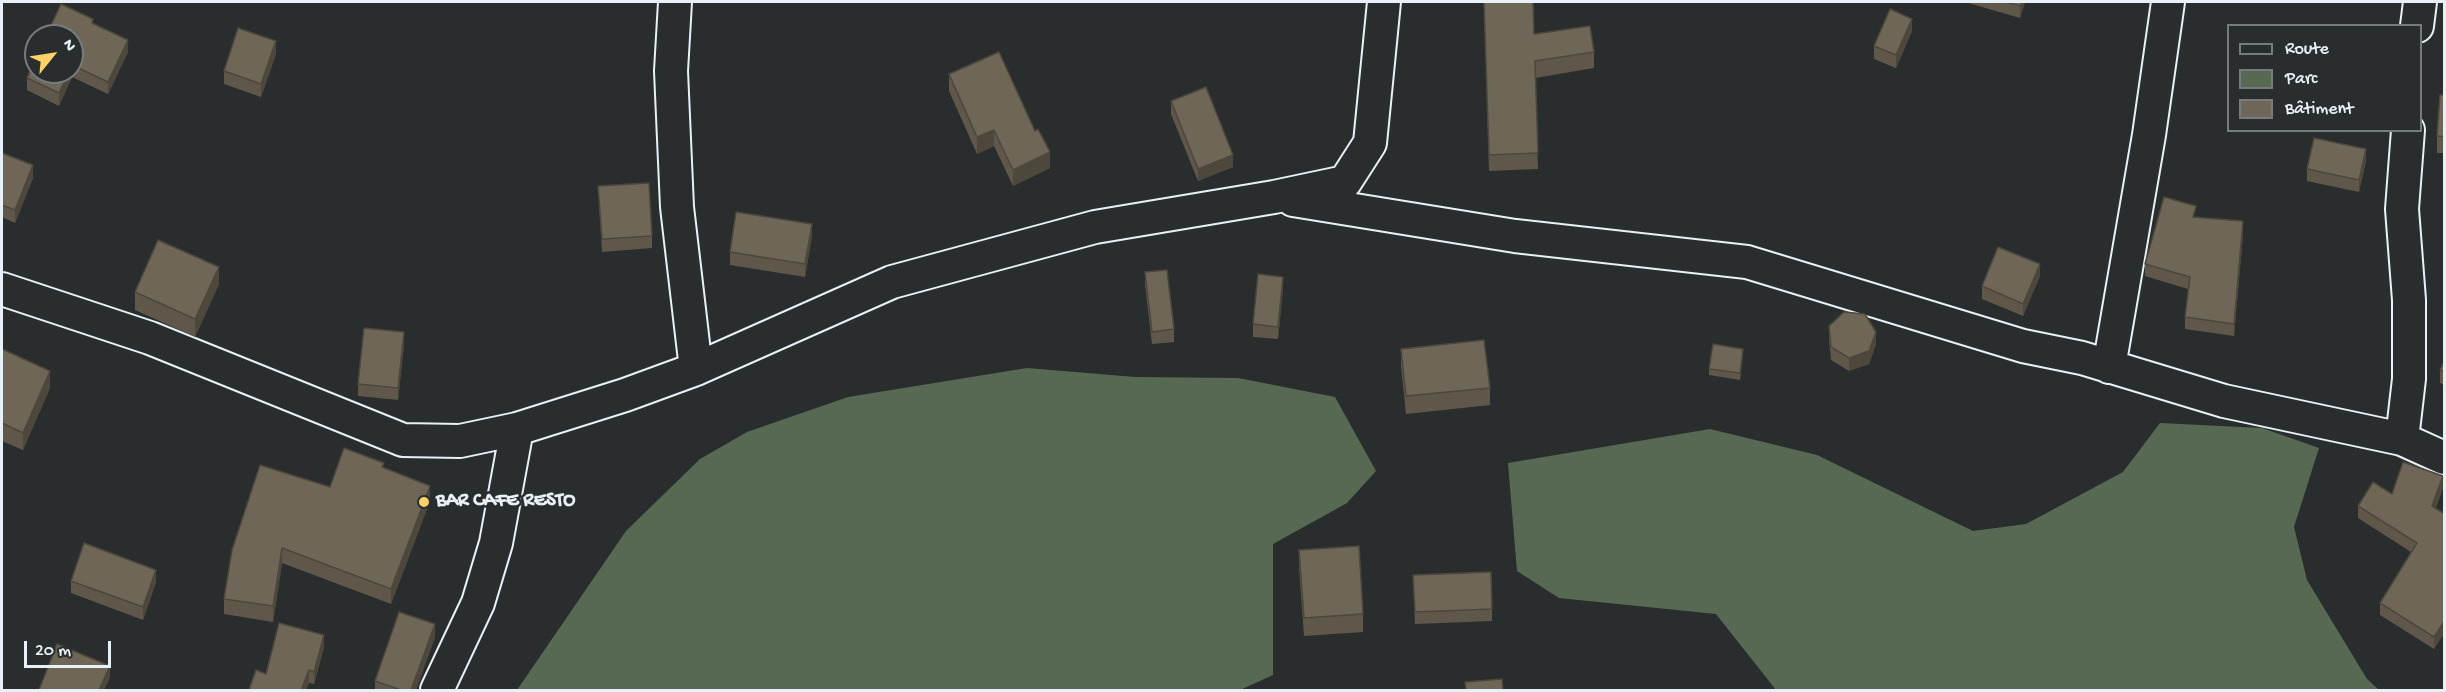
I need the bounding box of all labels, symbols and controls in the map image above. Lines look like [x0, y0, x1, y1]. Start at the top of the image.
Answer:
north arrow [24, 24, 84, 84]
legend [2227, 24, 2422, 132]
text: N [57, 36, 79, 55]
text: Route [2285, 39, 2329, 60]
text: Parc [2285, 69, 2317, 90]
text: Bâtiment [2285, 99, 2353, 120]
place label: BAR CAFE RESTO [436, 490, 575, 514]
marker: BAR CAFE RESTO [417, 495, 431, 509]
scale bar [27, 629, 114, 667]
text: 20 m [35, 641, 71, 662]

